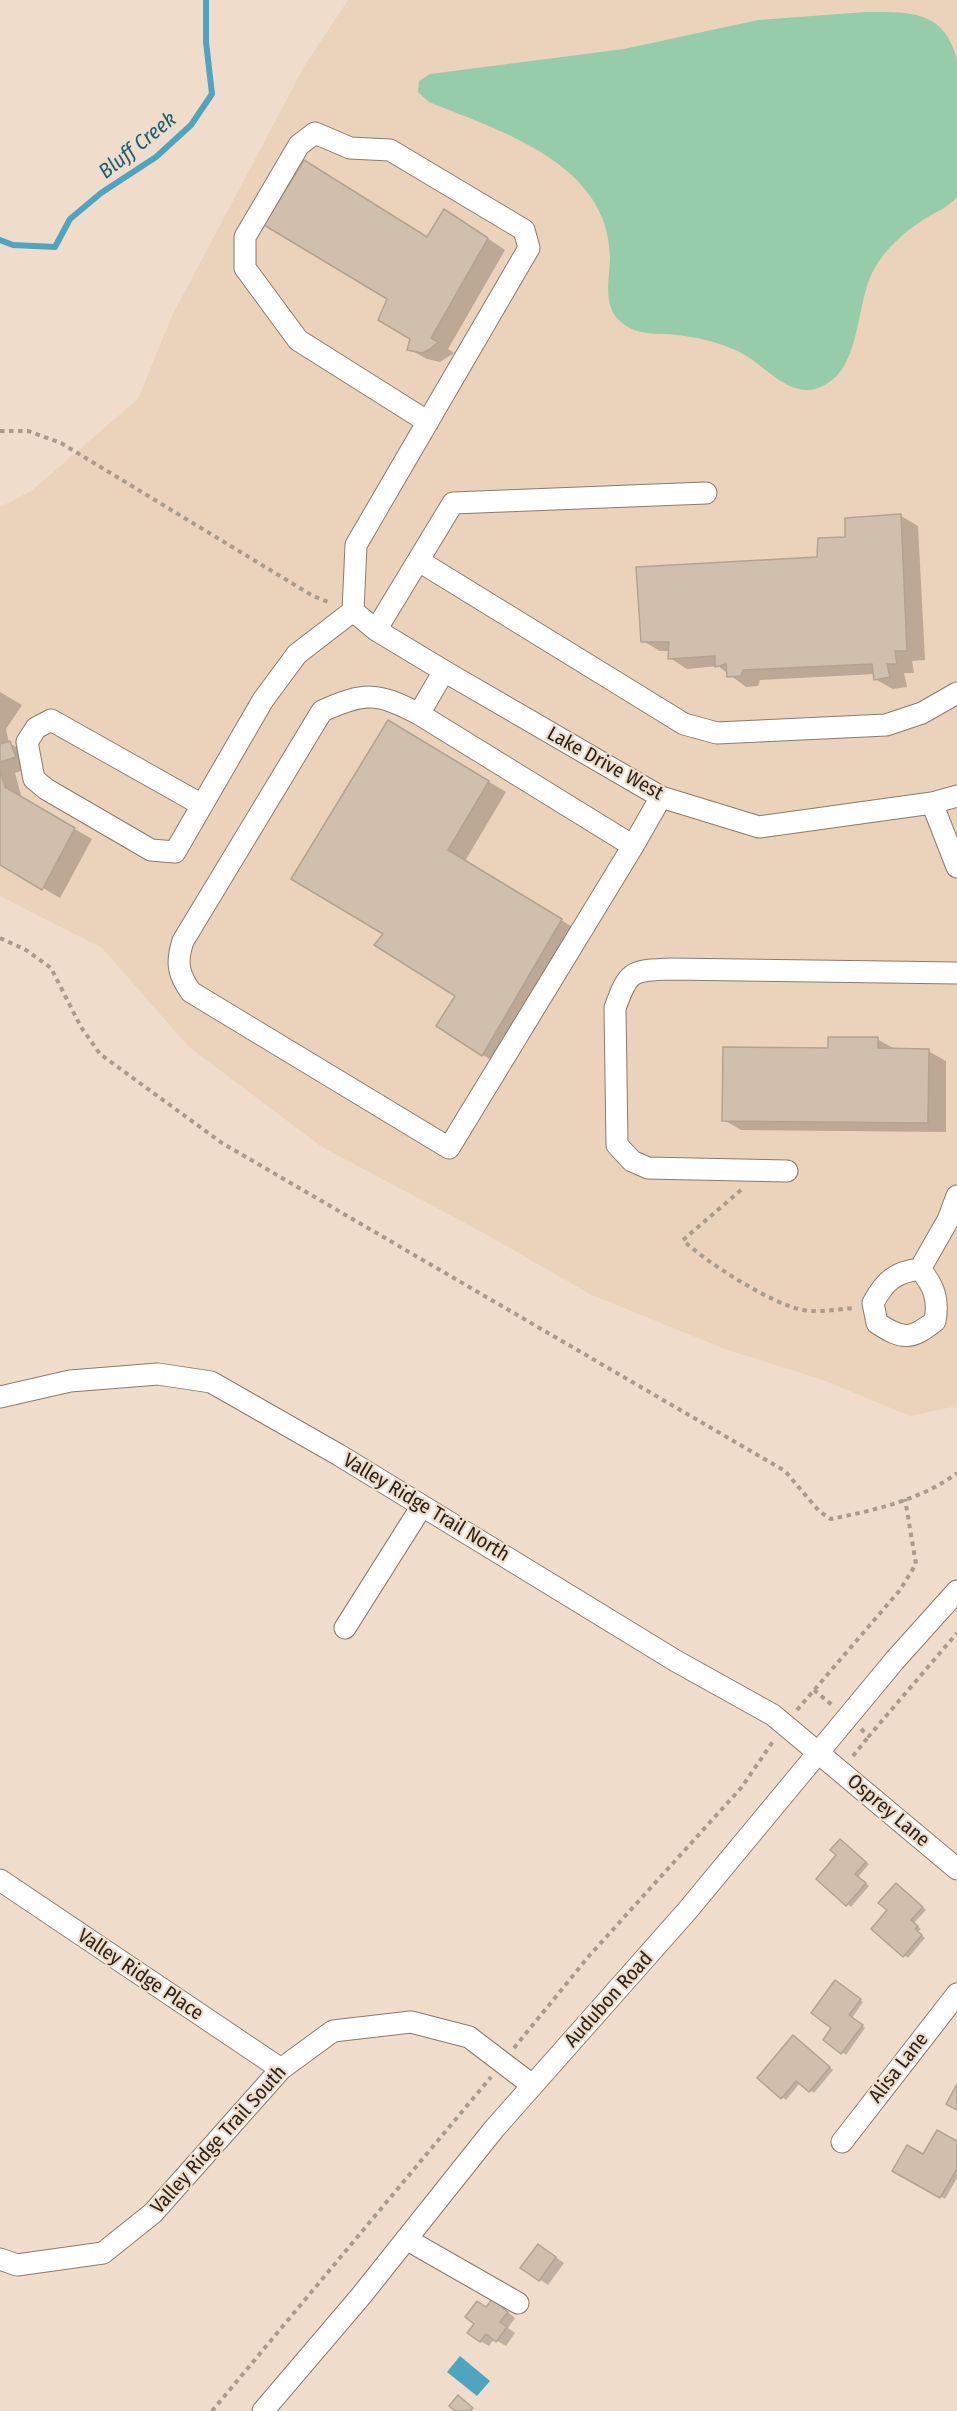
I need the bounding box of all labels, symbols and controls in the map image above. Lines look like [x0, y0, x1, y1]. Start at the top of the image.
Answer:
water label: Bluff Creek [94, 107, 182, 185]
street label: Lake Drive West [543, 722, 667, 806]
street label: Valley Ridge Trail North [339, 1449, 513, 1567]
street label: Osprey Lane [842, 1770, 934, 1852]
street label: Valley Ridge Place [73, 1924, 207, 2026]
street label: Audubon Road [560, 1947, 658, 2053]
street label: Alisa Lane [864, 2028, 934, 2108]
street label: Valley Ridge Trail South [146, 2061, 292, 2219]

